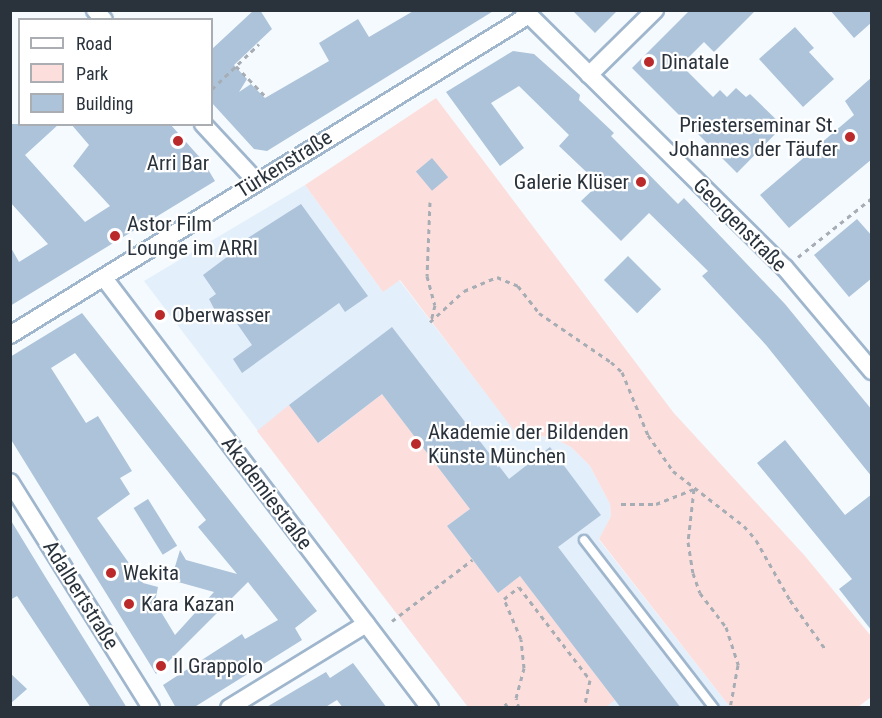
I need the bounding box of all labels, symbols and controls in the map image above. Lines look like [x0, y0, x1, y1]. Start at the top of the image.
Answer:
legend [18, 18, 213, 126]
text: Road [76, 33, 112, 54]
place label: Dinatale [661, 49, 729, 75]
marker: Dinatale [642, 55, 656, 69]
text: Park [76, 63, 108, 84]
text: Building [76, 93, 133, 114]
place label: Priesterseminar St. Johannes der Täufer [668, 112, 838, 162]
street label: Türkenstraße [231, 125, 337, 203]
marker: Priesterseminar St. Johannes der Täufer [843, 130, 857, 144]
marker: Arri Bar [171, 134, 185, 148]
place label: Arri Bar [147, 150, 209, 176]
place label: Galerie Klüser [514, 169, 629, 195]
street label: Georgenstraße [688, 173, 792, 277]
marker: Galerie Klüser [634, 175, 648, 189]
place label: Astor Film Lounge im ARRI [127, 211, 258, 261]
marker: Astor Film Lounge im ARRI [108, 229, 122, 243]
place label: Oberwasser [172, 302, 270, 328]
marker: Oberwasser [153, 308, 167, 322]
place label: Akademie der Bildenden Künste München [428, 419, 629, 469]
street label: Akademiestraße [216, 432, 318, 554]
marker: Akademie der Bildenden Künste München [409, 437, 423, 451]
street label: Adalbertstraße [38, 536, 124, 654]
place label: Wekita [123, 560, 179, 586]
marker: Wekita [104, 566, 118, 580]
place label: Kara Kazan [141, 591, 234, 617]
marker: Kara Kazan [122, 597, 136, 611]
place label: Il Grappolo [173, 653, 263, 679]
marker: Il Grappolo [154, 659, 168, 673]

